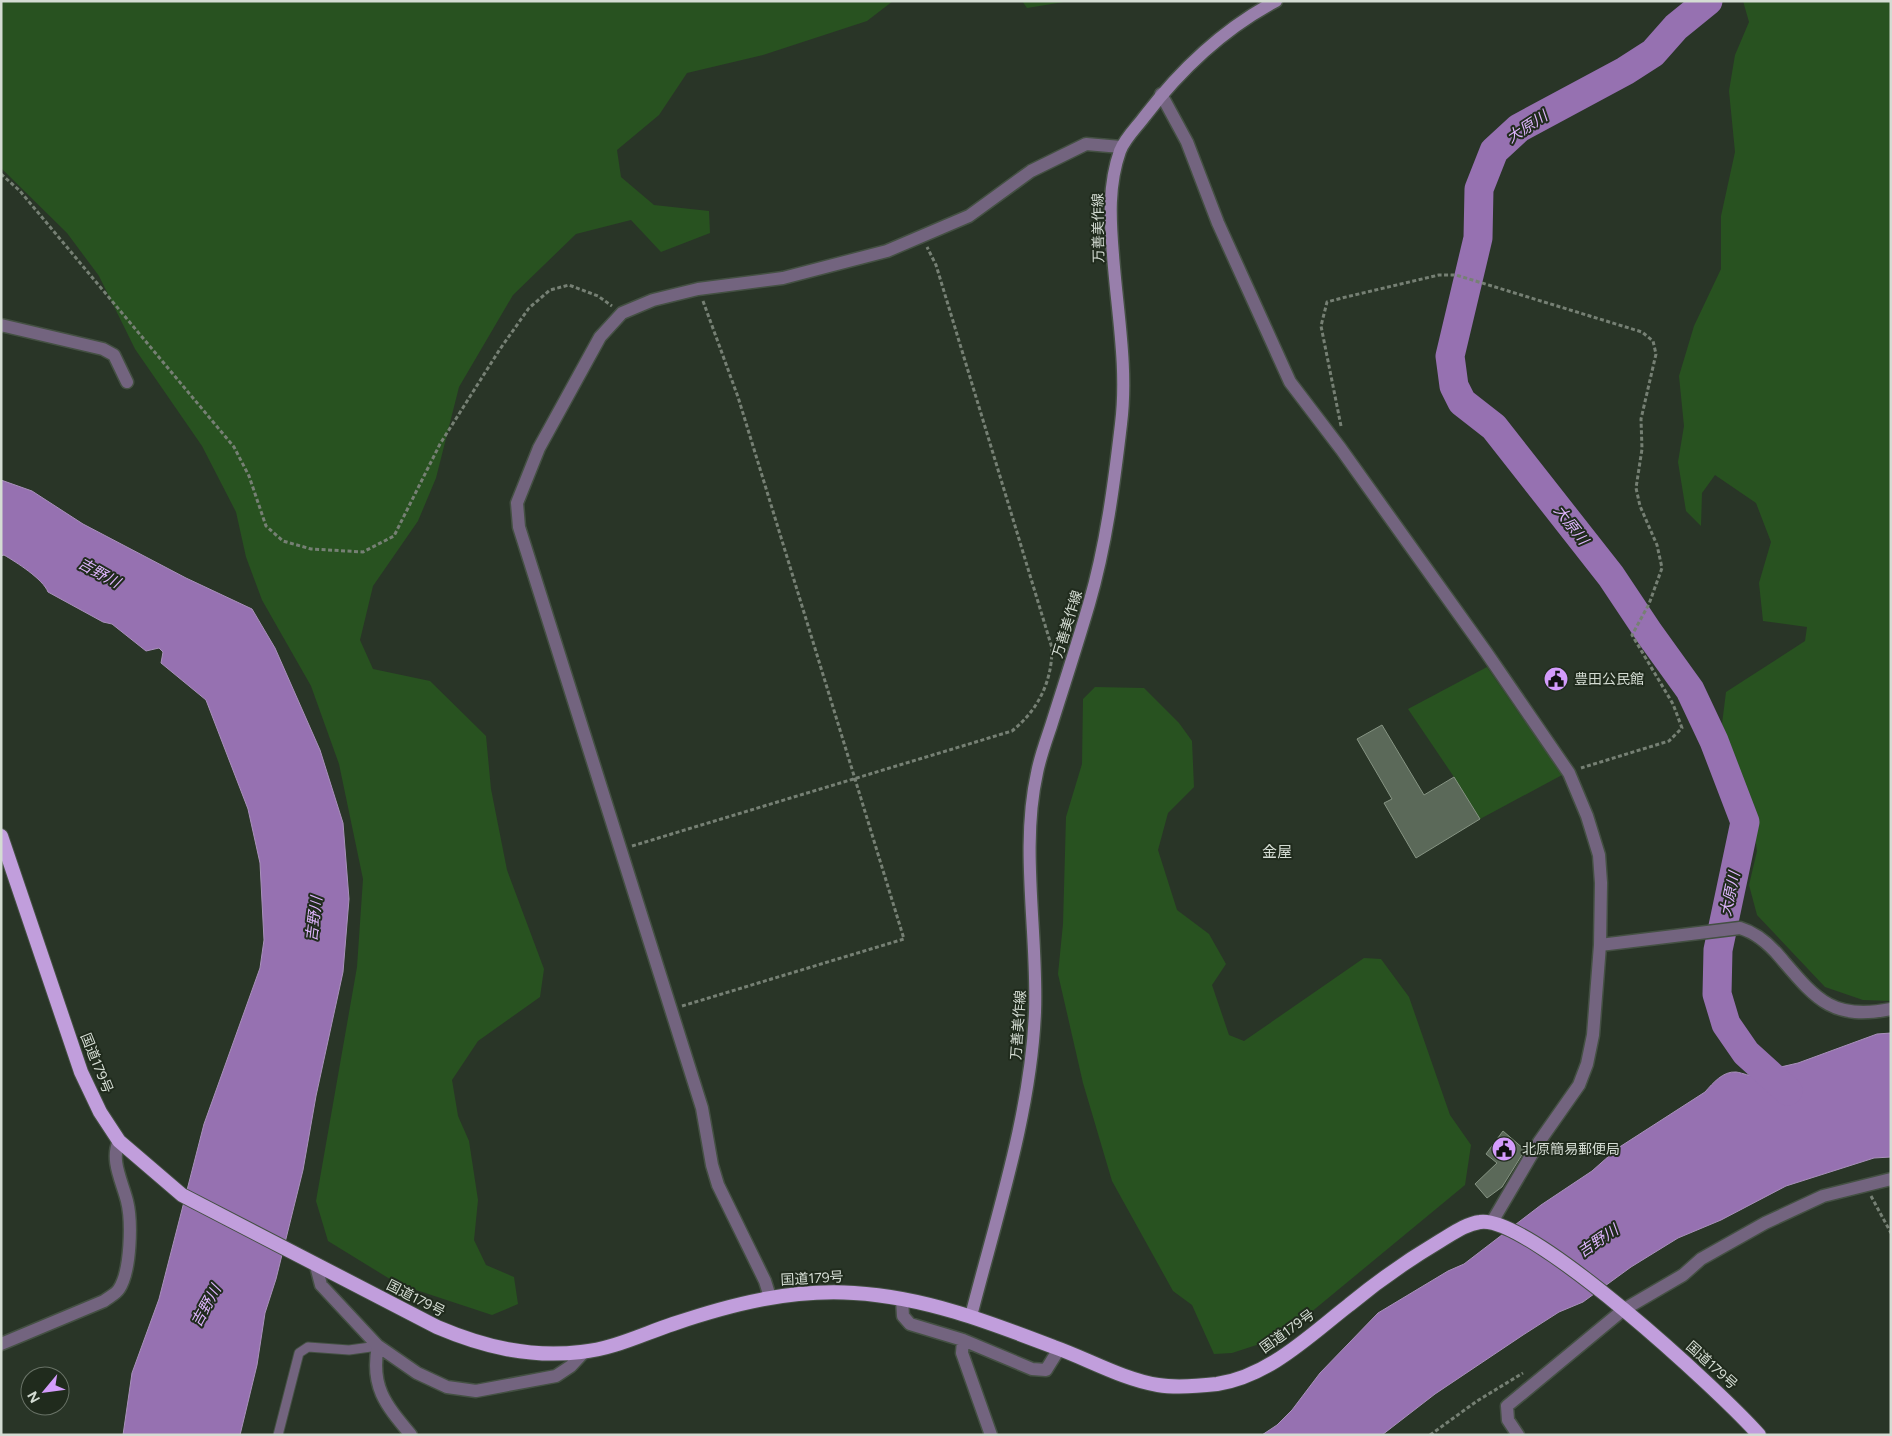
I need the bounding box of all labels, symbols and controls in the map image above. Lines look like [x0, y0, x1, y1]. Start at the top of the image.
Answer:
water label: 大原川 [1503, 106, 1552, 147]
street label: 万善美作線 [1089, 193, 1108, 263]
water label: 大原川 [1550, 502, 1593, 550]
water label: 吉野川 [75, 554, 125, 593]
street label: 万善美作線 [1049, 588, 1086, 660]
public building icon: 豊田公民館 [1543, 666, 1569, 692]
place label: 豊田公民館 [1574, 671, 1644, 688]
district label: 金屋 [1262, 843, 1292, 861]
water label: 大原川 [1717, 868, 1744, 918]
water label: 吉野川 [302, 894, 326, 942]
street label: 万善美作線 [1008, 990, 1029, 1061]
street label: 国道179号 [77, 1031, 116, 1096]
public building icon: 北原簡易郵便局 [1491, 1136, 1517, 1162]
place label: 北原簡易郵便局 [1522, 1141, 1620, 1158]
water label: 吉野川 [1574, 1220, 1623, 1261]
street label: 国道179号 [780, 1268, 844, 1289]
street label: 国道179号 [384, 1277, 448, 1320]
water label: 吉野川 [187, 1280, 226, 1330]
street label: 国道179号 [1257, 1306, 1318, 1357]
street label: 国道179号 [1682, 1338, 1741, 1393]
north arrow [20, 1366, 70, 1416]
text: N [24, 1388, 44, 1406]

